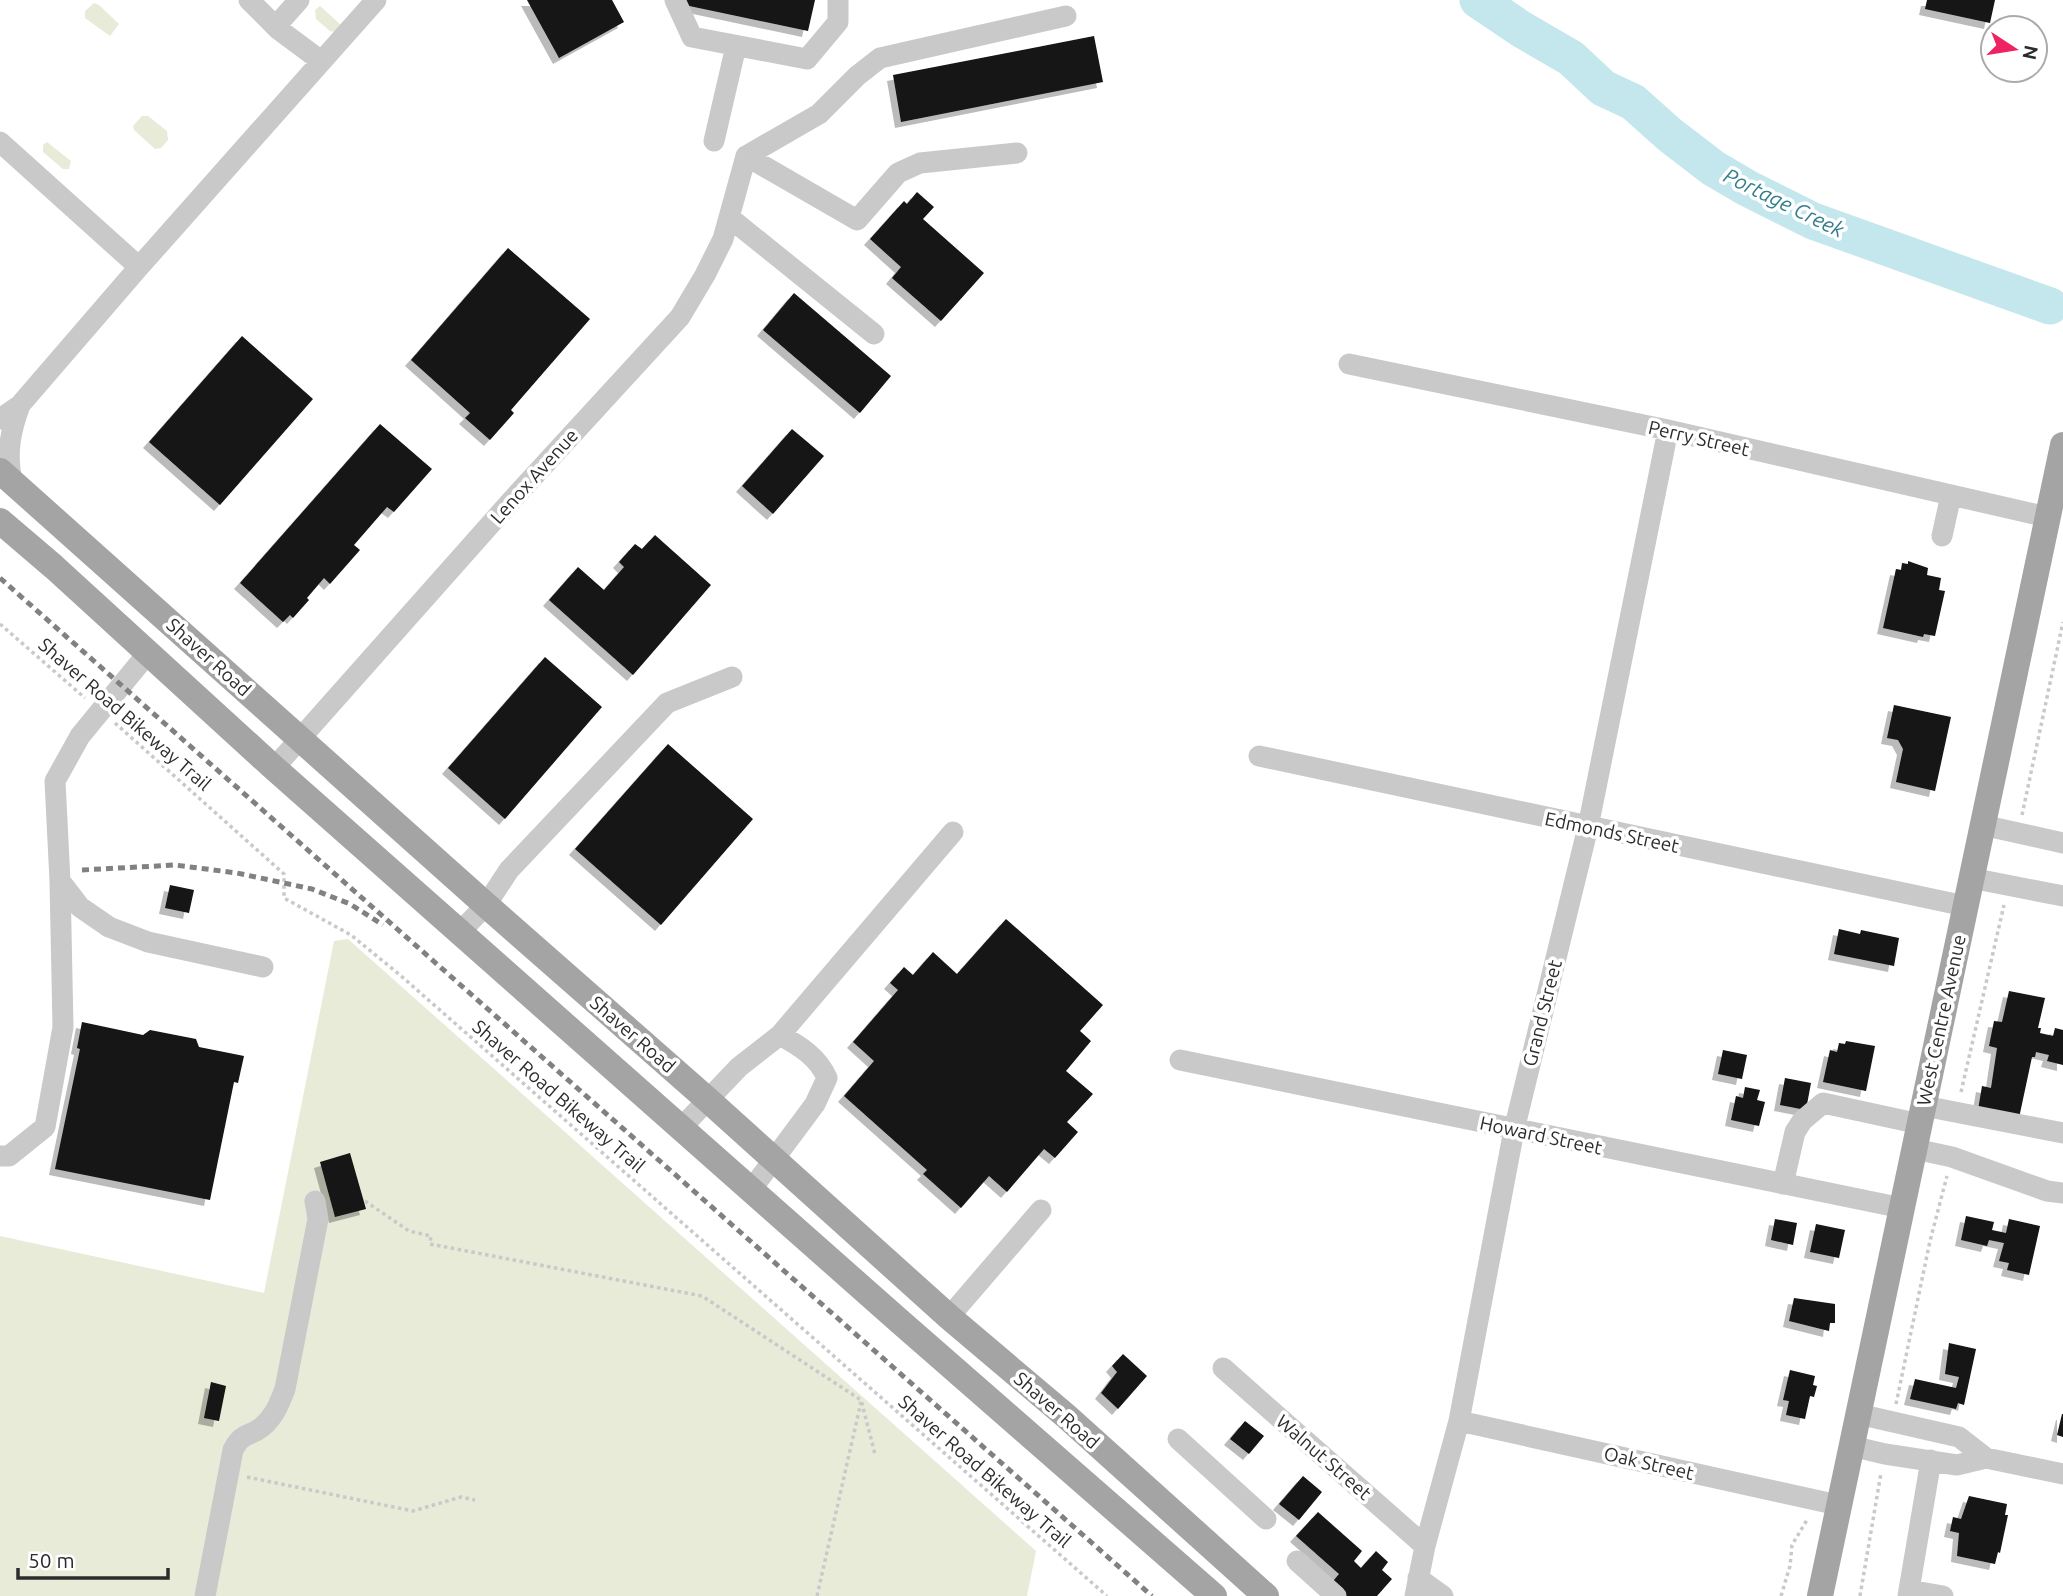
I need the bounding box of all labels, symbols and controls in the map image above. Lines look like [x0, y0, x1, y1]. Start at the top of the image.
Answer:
north arrow [1979, 14, 2049, 84]
text: N [2018, 43, 2043, 62]
water label: Portage Creek [1720, 163, 1849, 242]
street label: Perry Street [1646, 416, 1752, 460]
street label: Lenox Avenue [486, 424, 582, 528]
street label: Shaver Road [162, 613, 256, 701]
street label: Shaver Road Bikeway Trail [34, 633, 216, 795]
street label: Edmonds Street [1543, 807, 1682, 857]
street label: West Centre Avenue [1912, 932, 1970, 1108]
street label: Grand Street [1518, 957, 1566, 1069]
street label: Shaver Road [586, 991, 680, 1077]
street label: Shaver Road Bikeway Trail [468, 1015, 650, 1177]
street label: Howard Street [1478, 1111, 1605, 1159]
street label: Shaver Road [1010, 1367, 1104, 1453]
street label: Shaver Road Bikeway Trail [894, 1390, 1076, 1552]
street label: Walnut Street [1272, 1410, 1376, 1505]
street label: Oak Street [1602, 1442, 1697, 1484]
scale bar [18, 1536, 168, 1580]
text: 50 m [28, 1548, 75, 1572]

